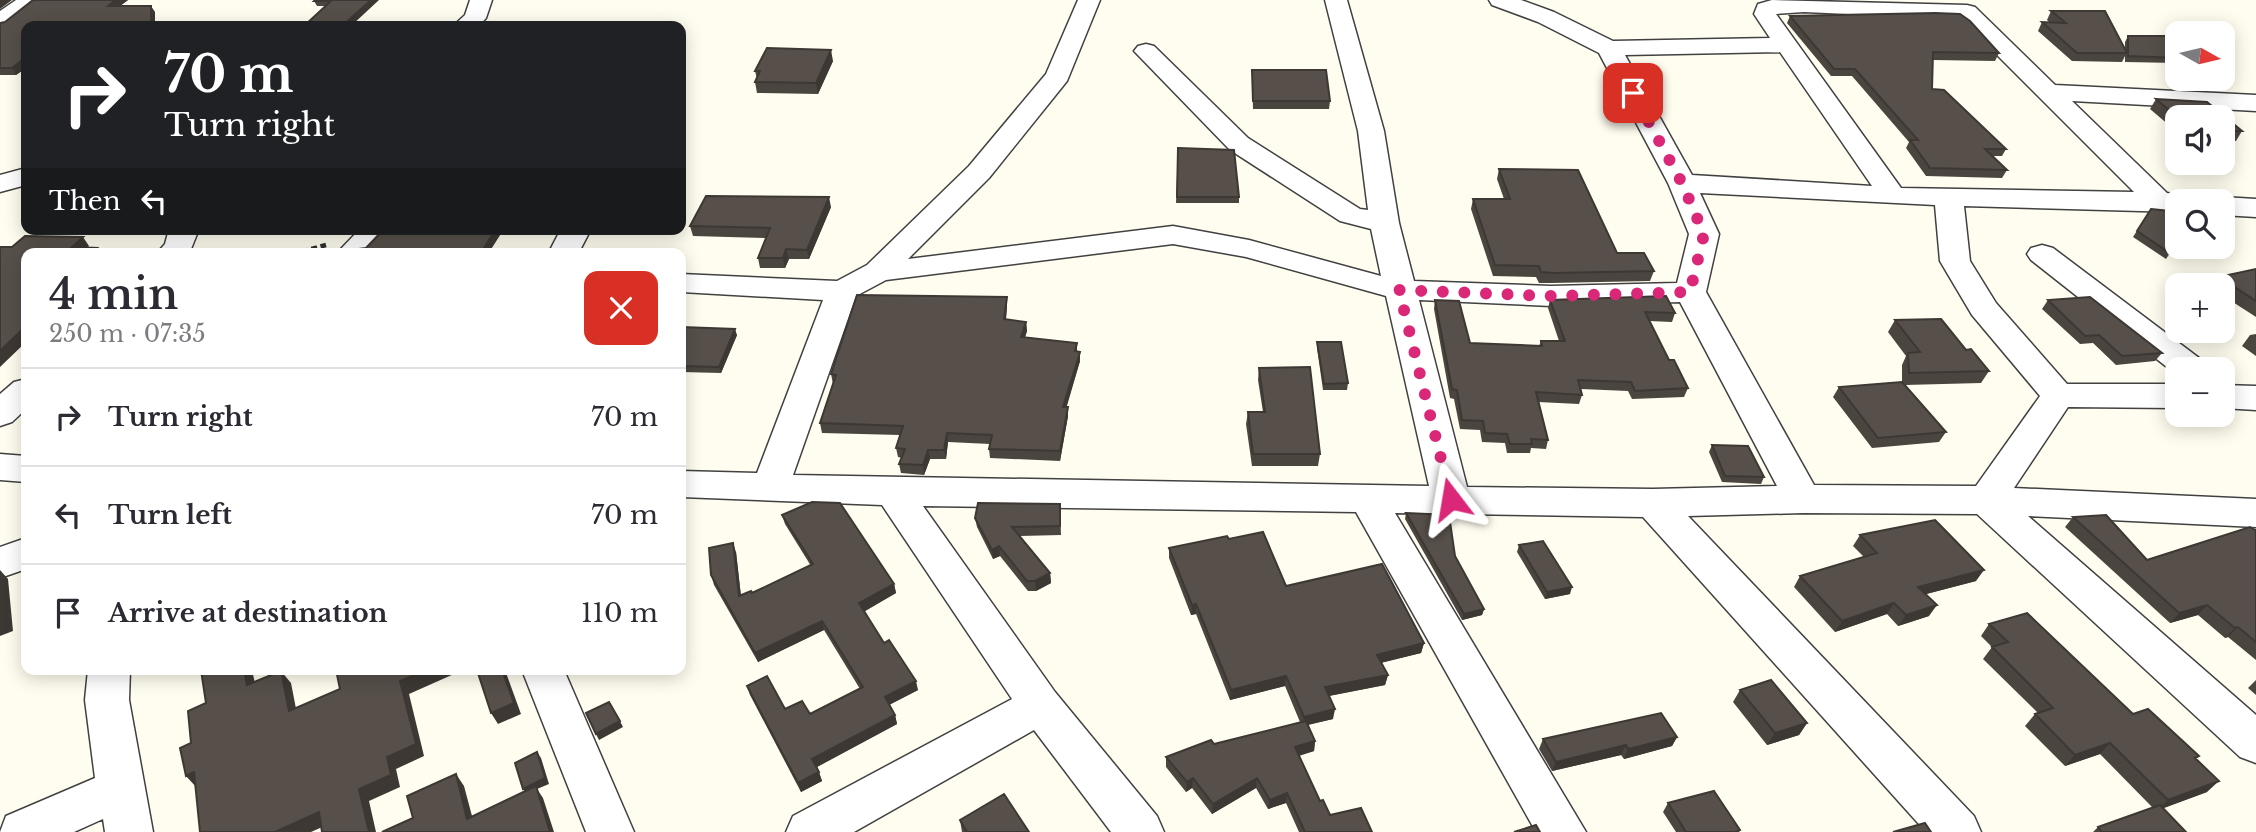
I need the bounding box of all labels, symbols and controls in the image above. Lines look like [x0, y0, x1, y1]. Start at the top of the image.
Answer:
north arrow [2165, 21, 2235, 91]
map controls [2165, 21, 2235, 427]
text: 70 m [164, 44, 294, 105]
icon: right [49, 49, 140, 140]
pin [1603, 63, 1663, 123]
icon: arrive [1614, 74, 1652, 112]
text: Turn right [164, 105, 335, 145]
button: sound [2165, 105, 2235, 175]
icon: left [135, 182, 173, 220]
text: Then [49, 185, 121, 217]
button: search [2165, 189, 2235, 259]
text: 4 min [49, 268, 178, 320]
button: close [584, 271, 658, 345]
button: + [2165, 273, 2235, 343]
text: 250 m · 07:35 [49, 320, 205, 348]
button: − [2165, 357, 2235, 427]
icon: right [49, 398, 87, 436]
text: Turn right [108, 401, 253, 433]
text: 70 m [591, 401, 658, 433]
position arrow [1414, 462, 1488, 536]
icon: left [49, 496, 87, 534]
text: Turn left [108, 499, 232, 531]
text: 70 m [591, 499, 658, 531]
icon: arrive [49, 594, 87, 632]
text: Arrive at destination [108, 597, 388, 629]
text: 110 m [581, 597, 658, 629]

